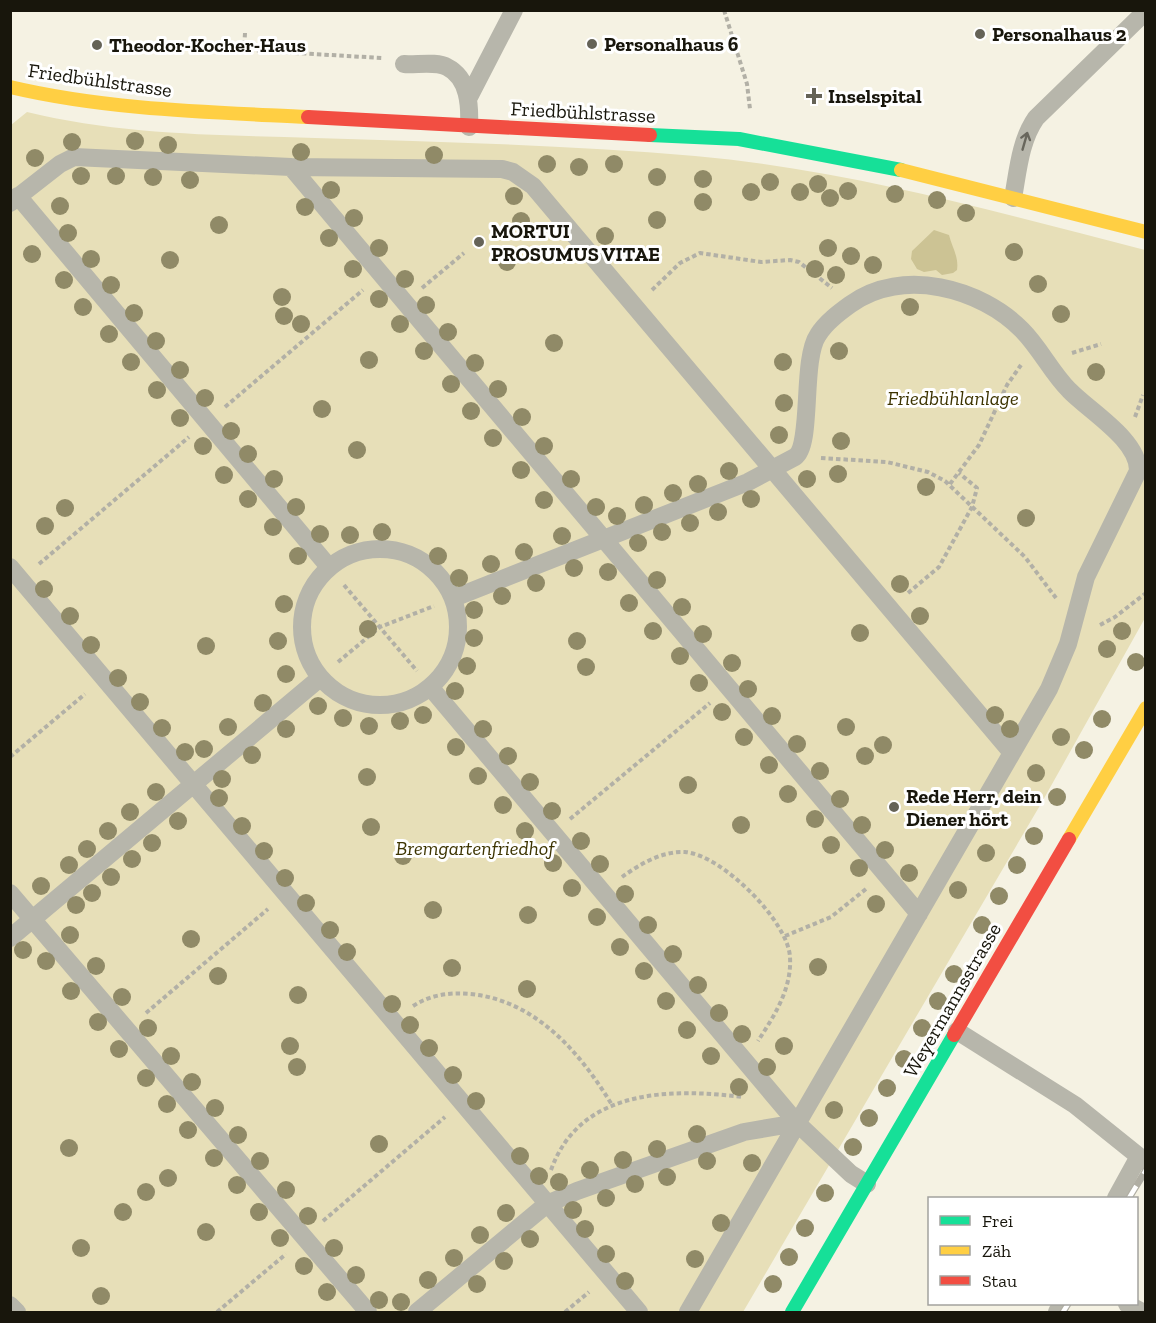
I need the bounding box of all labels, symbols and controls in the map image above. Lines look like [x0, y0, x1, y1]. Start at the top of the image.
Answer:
place label: Personalhaus 2 [992, 22, 1127, 46]
marker: Personalhaus 2 [973, 27, 987, 41]
place label: Personalhaus 6 [604, 32, 739, 56]
place label: Theodor-Kocher-Haus [109, 33, 306, 57]
marker: Personalhaus 6 [585, 37, 599, 51]
marker: Theodor-Kocher-Haus [90, 38, 104, 52]
street label: Friedbühlstrasse [26, 58, 174, 102]
place label: Inselspital [828, 84, 922, 108]
marker: Inselspital [805, 87, 823, 105]
street label: Friedbühlstrasse [510, 96, 656, 128]
one-way arrow [1020, 132, 1031, 151]
place label: MORTUI PROSUMUS VITAE [491, 219, 660, 266]
marker: MORTUI PROSUMUS VITAE [472, 235, 486, 249]
park label: Friedbühlanlage [887, 386, 1019, 410]
place label: Rede Herr, dein Diener hört [906, 784, 1042, 831]
marker: Rede Herr, dein Diener hört [887, 800, 901, 814]
park label: Bremgartenfriedhof [395, 836, 557, 860]
street label: Weyermannsstrasse [898, 919, 1006, 1081]
legend [928, 1197, 1138, 1305]
text: Frei [982, 1210, 1013, 1232]
text: Zäh [982, 1240, 1011, 1262]
text: Stau [982, 1270, 1017, 1292]

